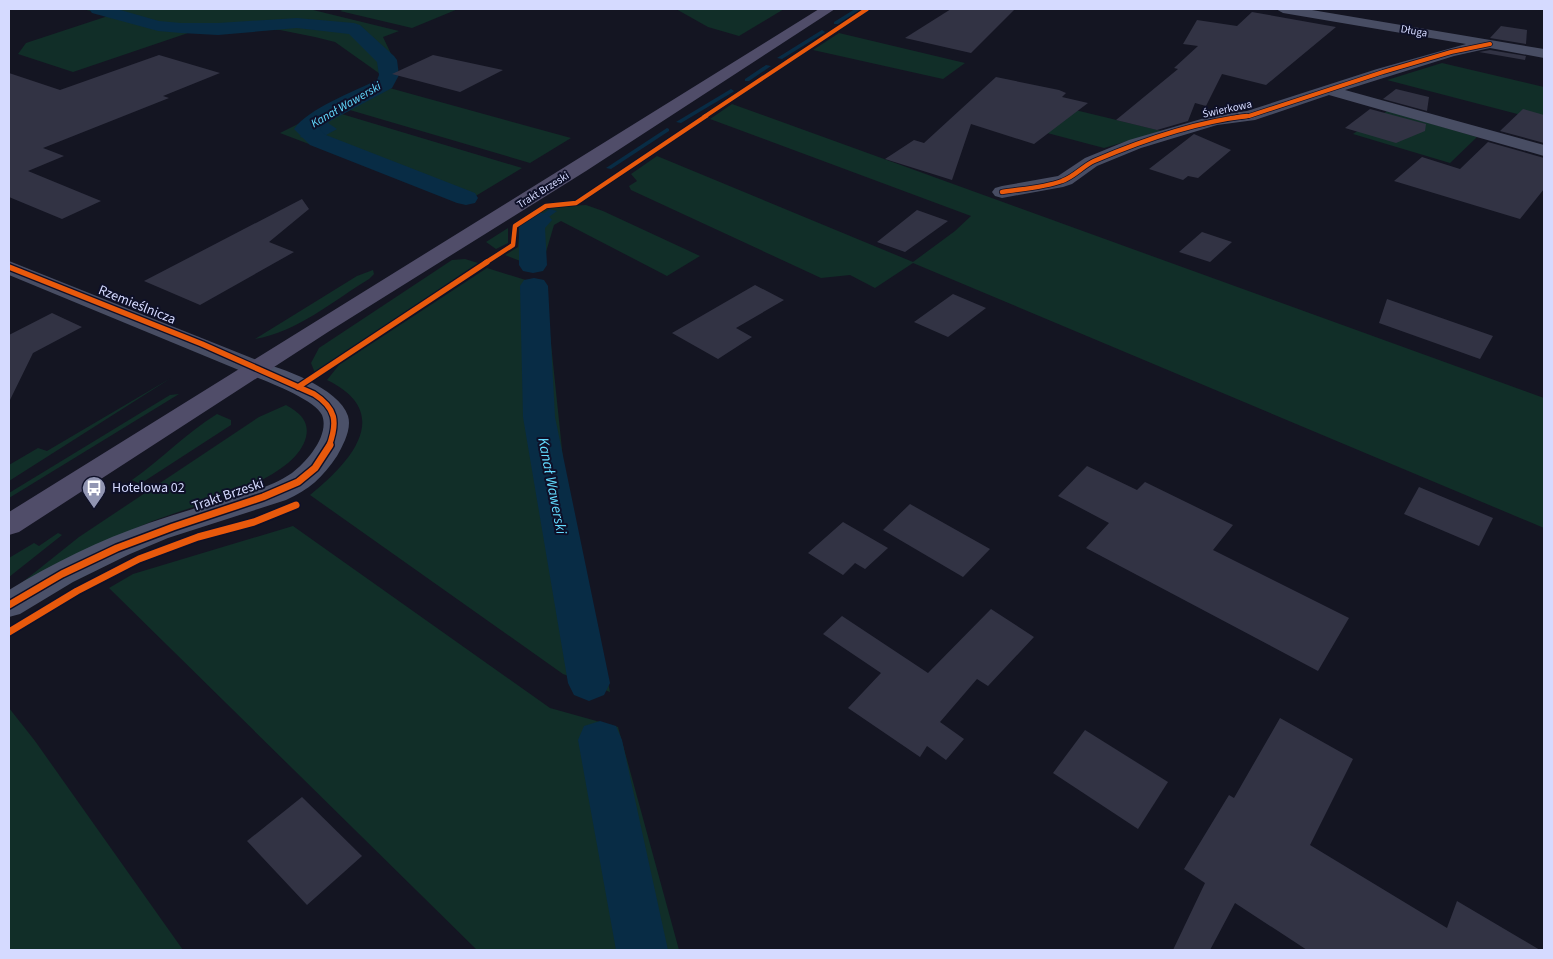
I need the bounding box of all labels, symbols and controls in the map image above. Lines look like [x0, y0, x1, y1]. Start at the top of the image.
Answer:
street label: Długa [1399, 21, 1429, 41]
water label: Kanał Wawerski [308, 78, 384, 132]
street label: Świerkowa [1201, 96, 1253, 122]
street label: Trakt Brzeski [514, 168, 572, 212]
street label: Rzemieślnicza [95, 280, 179, 330]
water label: Kanał Wawerski [532, 436, 572, 537]
street label: Trakt Brzeski [189, 473, 267, 517]
bus stop icon: Hotelowa 02 [81, 475, 107, 509]
place label: Hotelowa 02 [112, 478, 185, 498]

